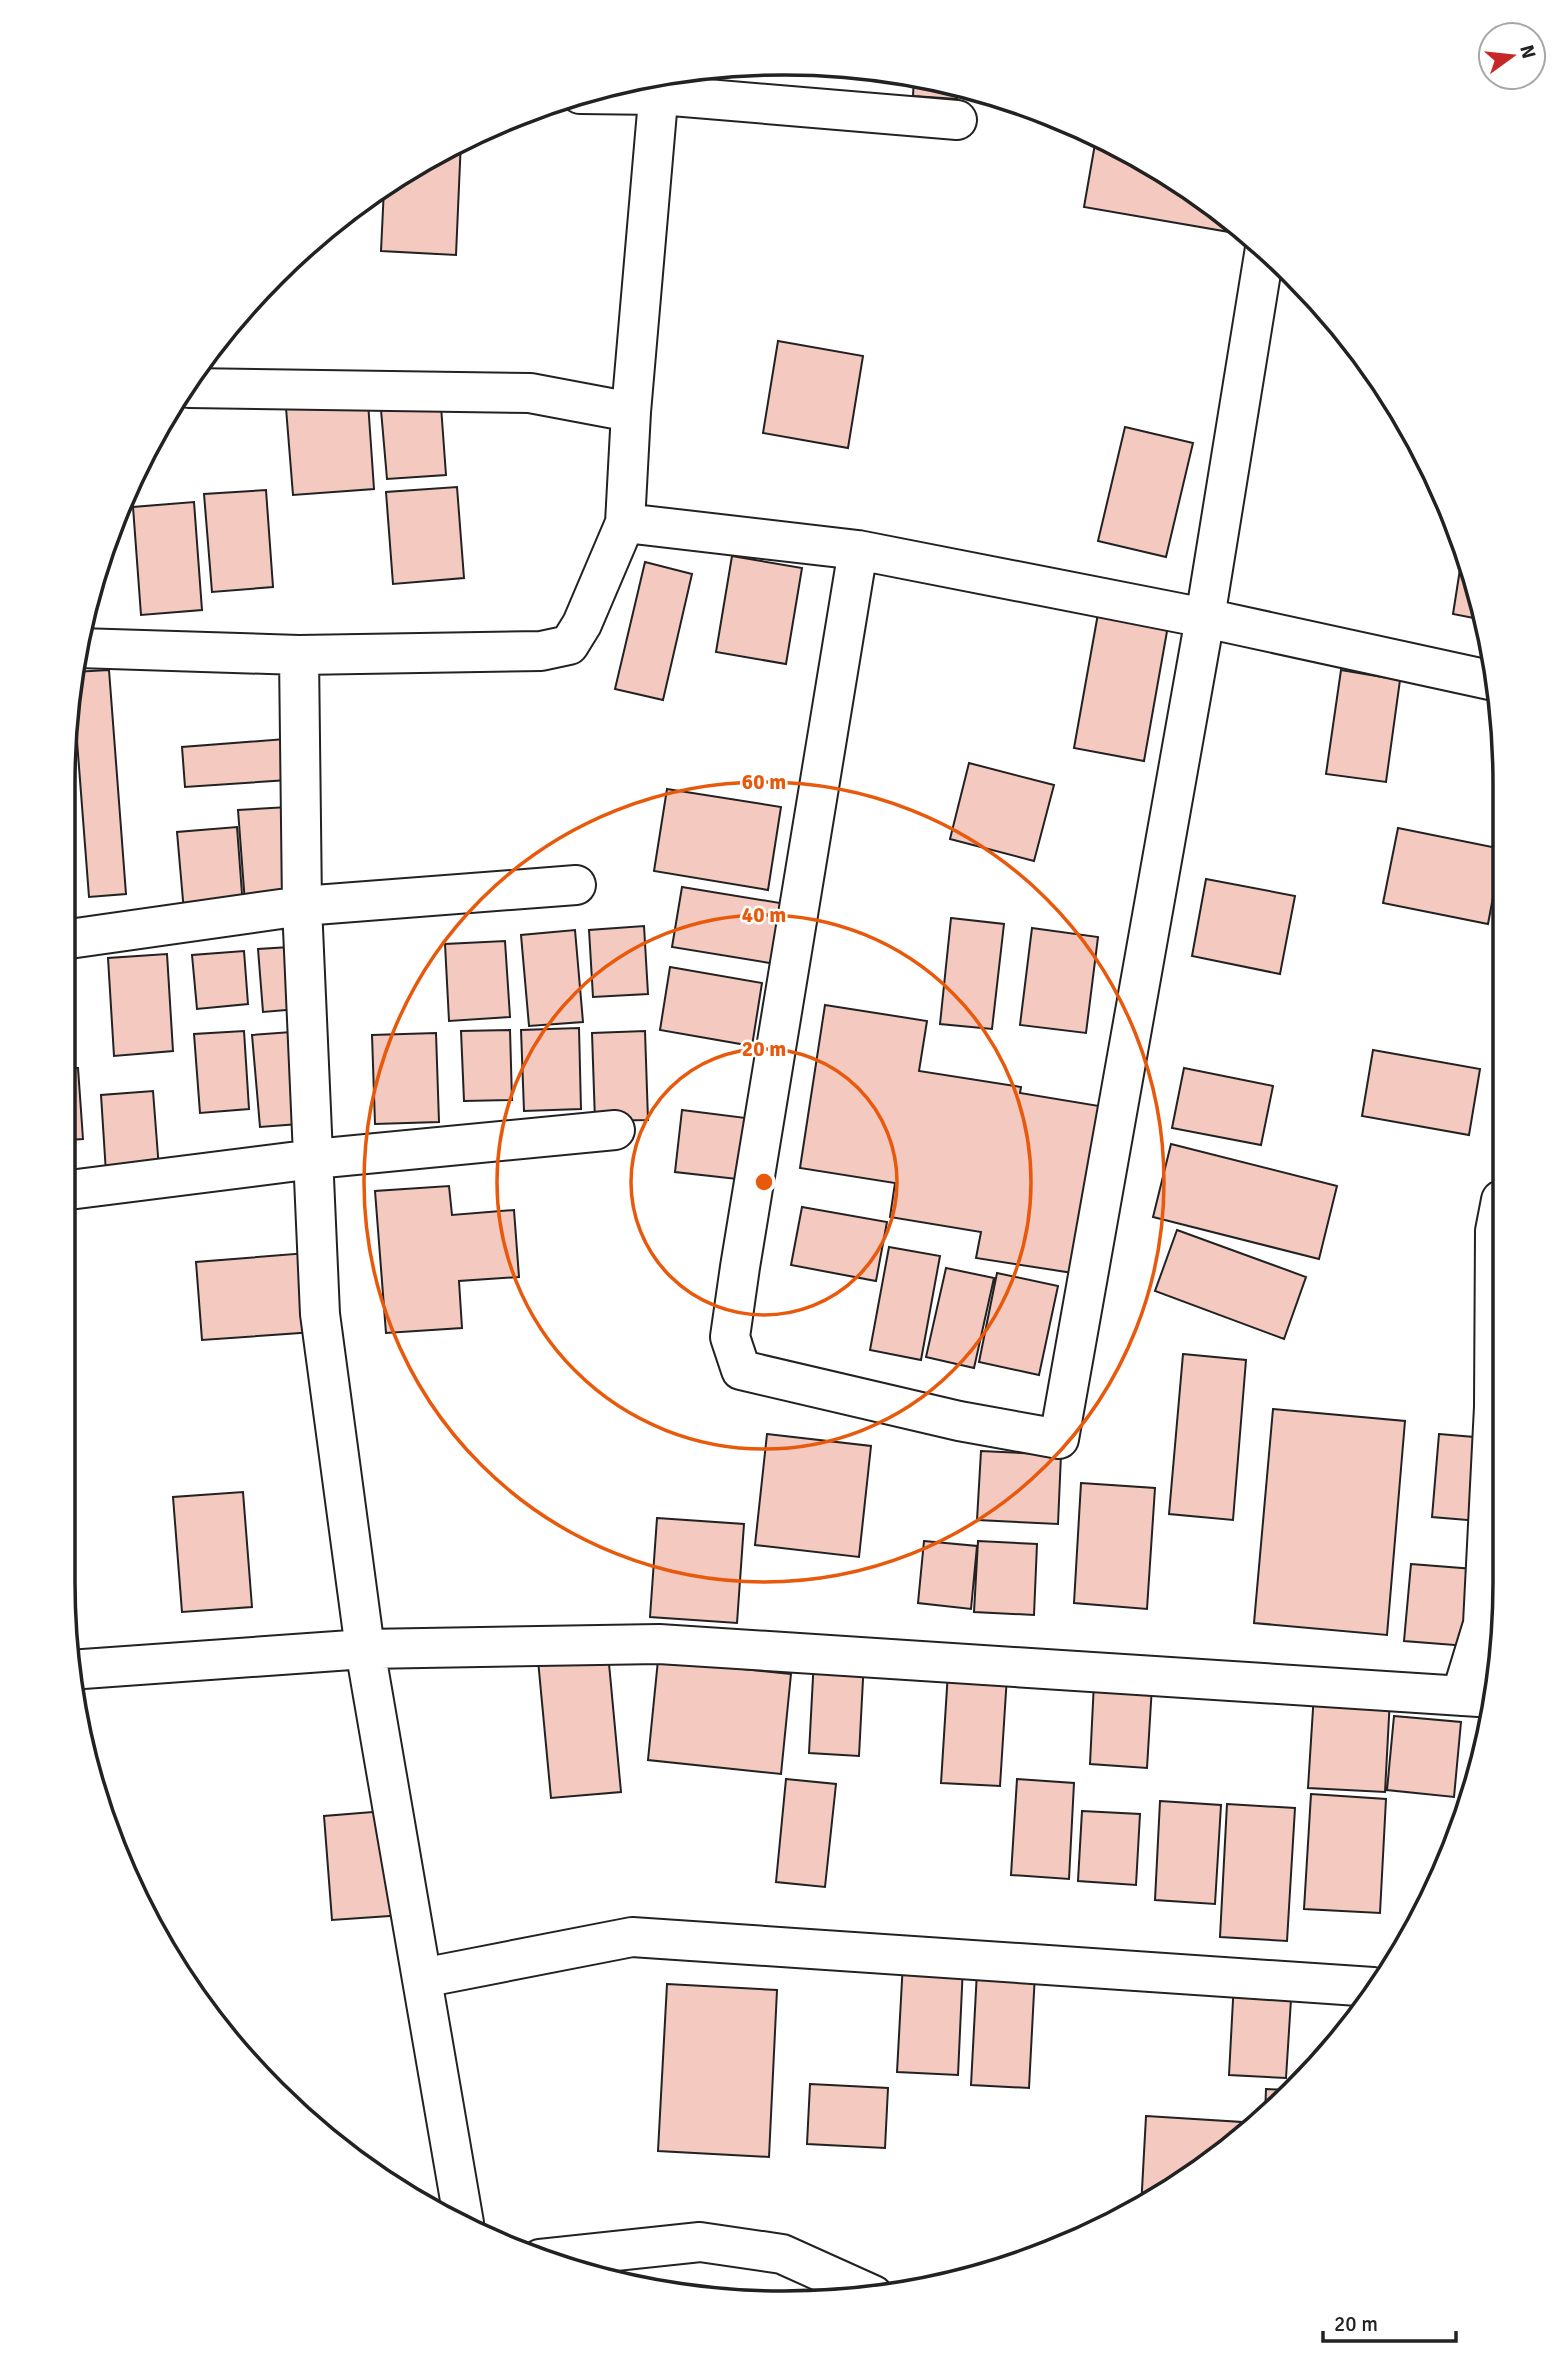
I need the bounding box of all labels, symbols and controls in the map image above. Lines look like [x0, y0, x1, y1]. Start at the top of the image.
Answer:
north arrow [1477, 21, 1547, 91]
text: N [1514, 42, 1541, 61]
text: 60 m [742, 769, 786, 795]
text: 40 m [742, 902, 786, 928]
text: 20 m [742, 1036, 786, 1062]
centre of rings [752, 1170, 776, 1194]
scale bar [1323, 2300, 1456, 2344]
text: 20 m [1334, 2311, 1378, 2337]

